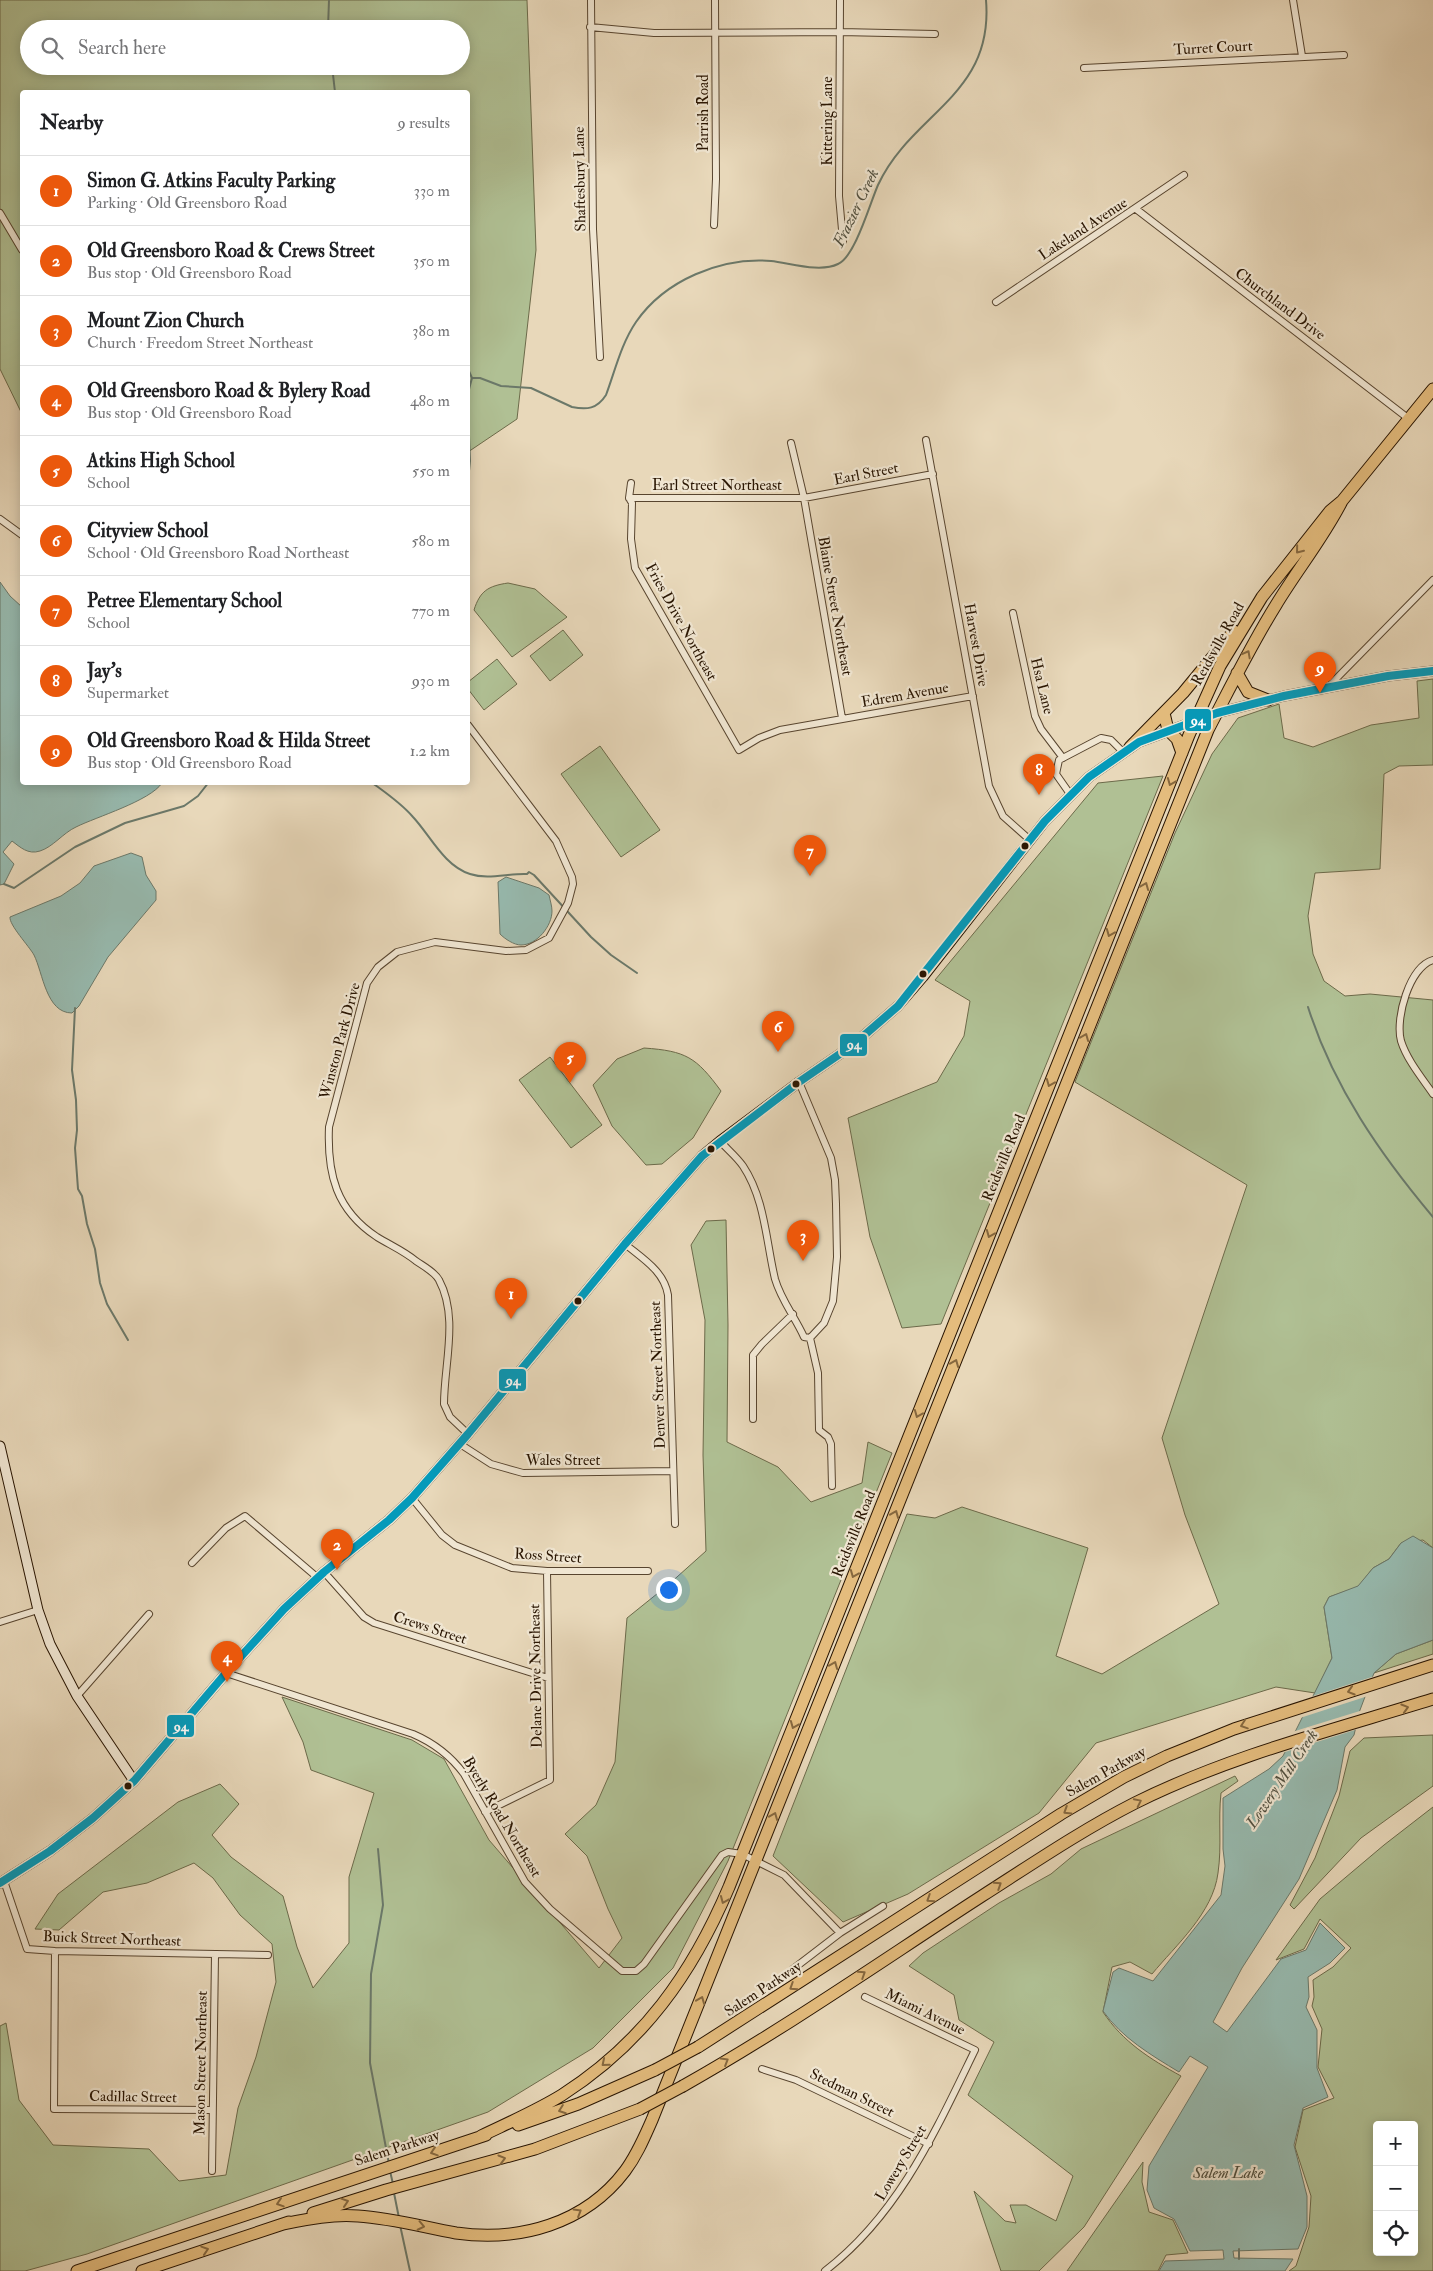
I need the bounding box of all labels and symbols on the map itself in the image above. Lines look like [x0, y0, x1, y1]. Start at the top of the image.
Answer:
street label: Turret Court [1173, 36, 1253, 60]
street label: Parrish Road [694, 74, 713, 152]
street label: Kittering Lane [818, 76, 837, 166]
street label: Shaftesbury Lane [570, 126, 590, 232]
water label: Frazier Creek [828, 165, 884, 251]
street label: Lakeland Avenue [1035, 193, 1131, 265]
street label: Churchland Drive [1231, 264, 1329, 344]
street label: Earl Street [832, 458, 900, 490]
street label: Earl Street Northeast [652, 476, 782, 495]
street label: Blaine Street Northeast [813, 535, 857, 677]
one-way arrow [1296, 544, 1304, 553]
street label: Fries Drive Northeast [641, 560, 721, 684]
street label: Reidsville Road [1187, 599, 1249, 689]
street label: Harvest Drive [959, 602, 993, 688]
one-way arrow [1241, 650, 1251, 659]
pin: 9 [1304, 652, 1336, 693]
street label: Hsa Lane [1026, 656, 1058, 716]
street label: Edrem Avenue [860, 678, 950, 712]
line badge: 94 [1184, 708, 1212, 732]
text: 94 [1189, 712, 1207, 729]
pin: 8 [1023, 754, 1055, 795]
one-way arrow [1166, 777, 1176, 785]
pin: 7 [794, 835, 826, 876]
unlabelled marker [1020, 841, 1030, 851]
one-way arrow [1140, 883, 1150, 891]
one-way arrow [1106, 928, 1116, 936]
unlabelled marker [918, 969, 928, 979]
street label: Winston Park Drive [315, 981, 365, 1102]
pin: 6 [762, 1011, 794, 1052]
line badge: 94 [839, 1033, 868, 1057]
one-way arrow [1079, 1033, 1089, 1042]
text: 94 [845, 1036, 863, 1053]
pin: 5 [554, 1042, 586, 1083]
unlabelled marker [791, 1079, 801, 1089]
one-way arrow [1046, 1079, 1056, 1087]
street label: Reidsville Road [978, 1111, 1030, 1204]
unlabelled marker [706, 1144, 716, 1154]
pin: 3 [787, 1220, 819, 1261]
one-way arrow [985, 1229, 996, 1238]
pin: 1 [495, 1278, 527, 1319]
unlabelled marker [573, 1296, 583, 1306]
street label: Denver Street Northeast [646, 1301, 670, 1449]
one-way arrow [949, 1359, 959, 1368]
line badge: 94 [498, 1368, 527, 1392]
text: 94 [504, 1372, 522, 1389]
one-way arrow [914, 1409, 924, 1418]
street label: Wales Street [525, 1451, 600, 1470]
street label: Reidsville Road [828, 1487, 880, 1580]
one-way arrow [888, 1510, 899, 1519]
pin: 2 [321, 1529, 353, 1570]
street label: Ross Street [514, 1544, 582, 1568]
one-way arrow [850, 1569, 860, 1578]
your location [656, 1577, 682, 1603]
street label: Delane Drive Northeast [525, 1604, 547, 1748]
street label: Crews Street [391, 1607, 469, 1649]
pin: 4 [211, 1641, 243, 1682]
one-way arrow [828, 1661, 839, 1670]
one-way arrow [1347, 1685, 1356, 1695]
one-way arrow [1400, 1703, 1409, 1713]
line badge: 94 [166, 1714, 195, 1738]
text: 94 [172, 1718, 190, 1735]
one-way arrow [1240, 1719, 1249, 1729]
one-way arrow [790, 1720, 800, 1729]
water label: Lowery Mill Creek [1241, 1726, 1323, 1833]
street label: Salem Parkway [1063, 1742, 1150, 1802]
street label: Byerly Road Northeast [459, 1753, 546, 1881]
unlabelled marker [123, 1781, 133, 1791]
one-way arrow [1133, 1798, 1142, 1808]
one-way arrow [1063, 1804, 1072, 1814]
one-way arrow [768, 1812, 778, 1820]
one-way arrow [993, 1882, 1002, 1892]
one-way arrow [926, 1892, 935, 1902]
one-way arrow [719, 1895, 730, 1904]
street label: Buick Street Northeast [43, 1927, 182, 1951]
street label: Salem Parkway [721, 1957, 806, 2021]
one-way arrow [857, 1970, 866, 1980]
one-way arrow [790, 1981, 799, 1990]
street label: Miami Avenue [882, 1984, 968, 2040]
street label: Mason Street Northeast [190, 1991, 212, 2135]
one-way arrow [694, 1996, 705, 2005]
one-way arrow [602, 2058, 611, 2066]
one-way arrow [720, 2058, 729, 2068]
street label: Stedman Street [807, 2064, 897, 2122]
street label: Cadillac Street [89, 2087, 177, 2107]
one-way arrow [559, 2104, 567, 2114]
street label: Lowery Street [871, 2122, 931, 2204]
street label: Salem Parkway [352, 2125, 442, 2171]
one-way arrow [431, 2146, 439, 2156]
one-way arrow [498, 2155, 506, 2165]
water label: Salem Lake [1192, 2163, 1264, 2183]
one-way arrow [276, 2197, 285, 2207]
one-way arrow [341, 2198, 349, 2208]
one-way arrow [573, 2208, 582, 2218]
one-way arrow [417, 2220, 426, 2230]
one-way arrow [200, 2246, 209, 2256]

